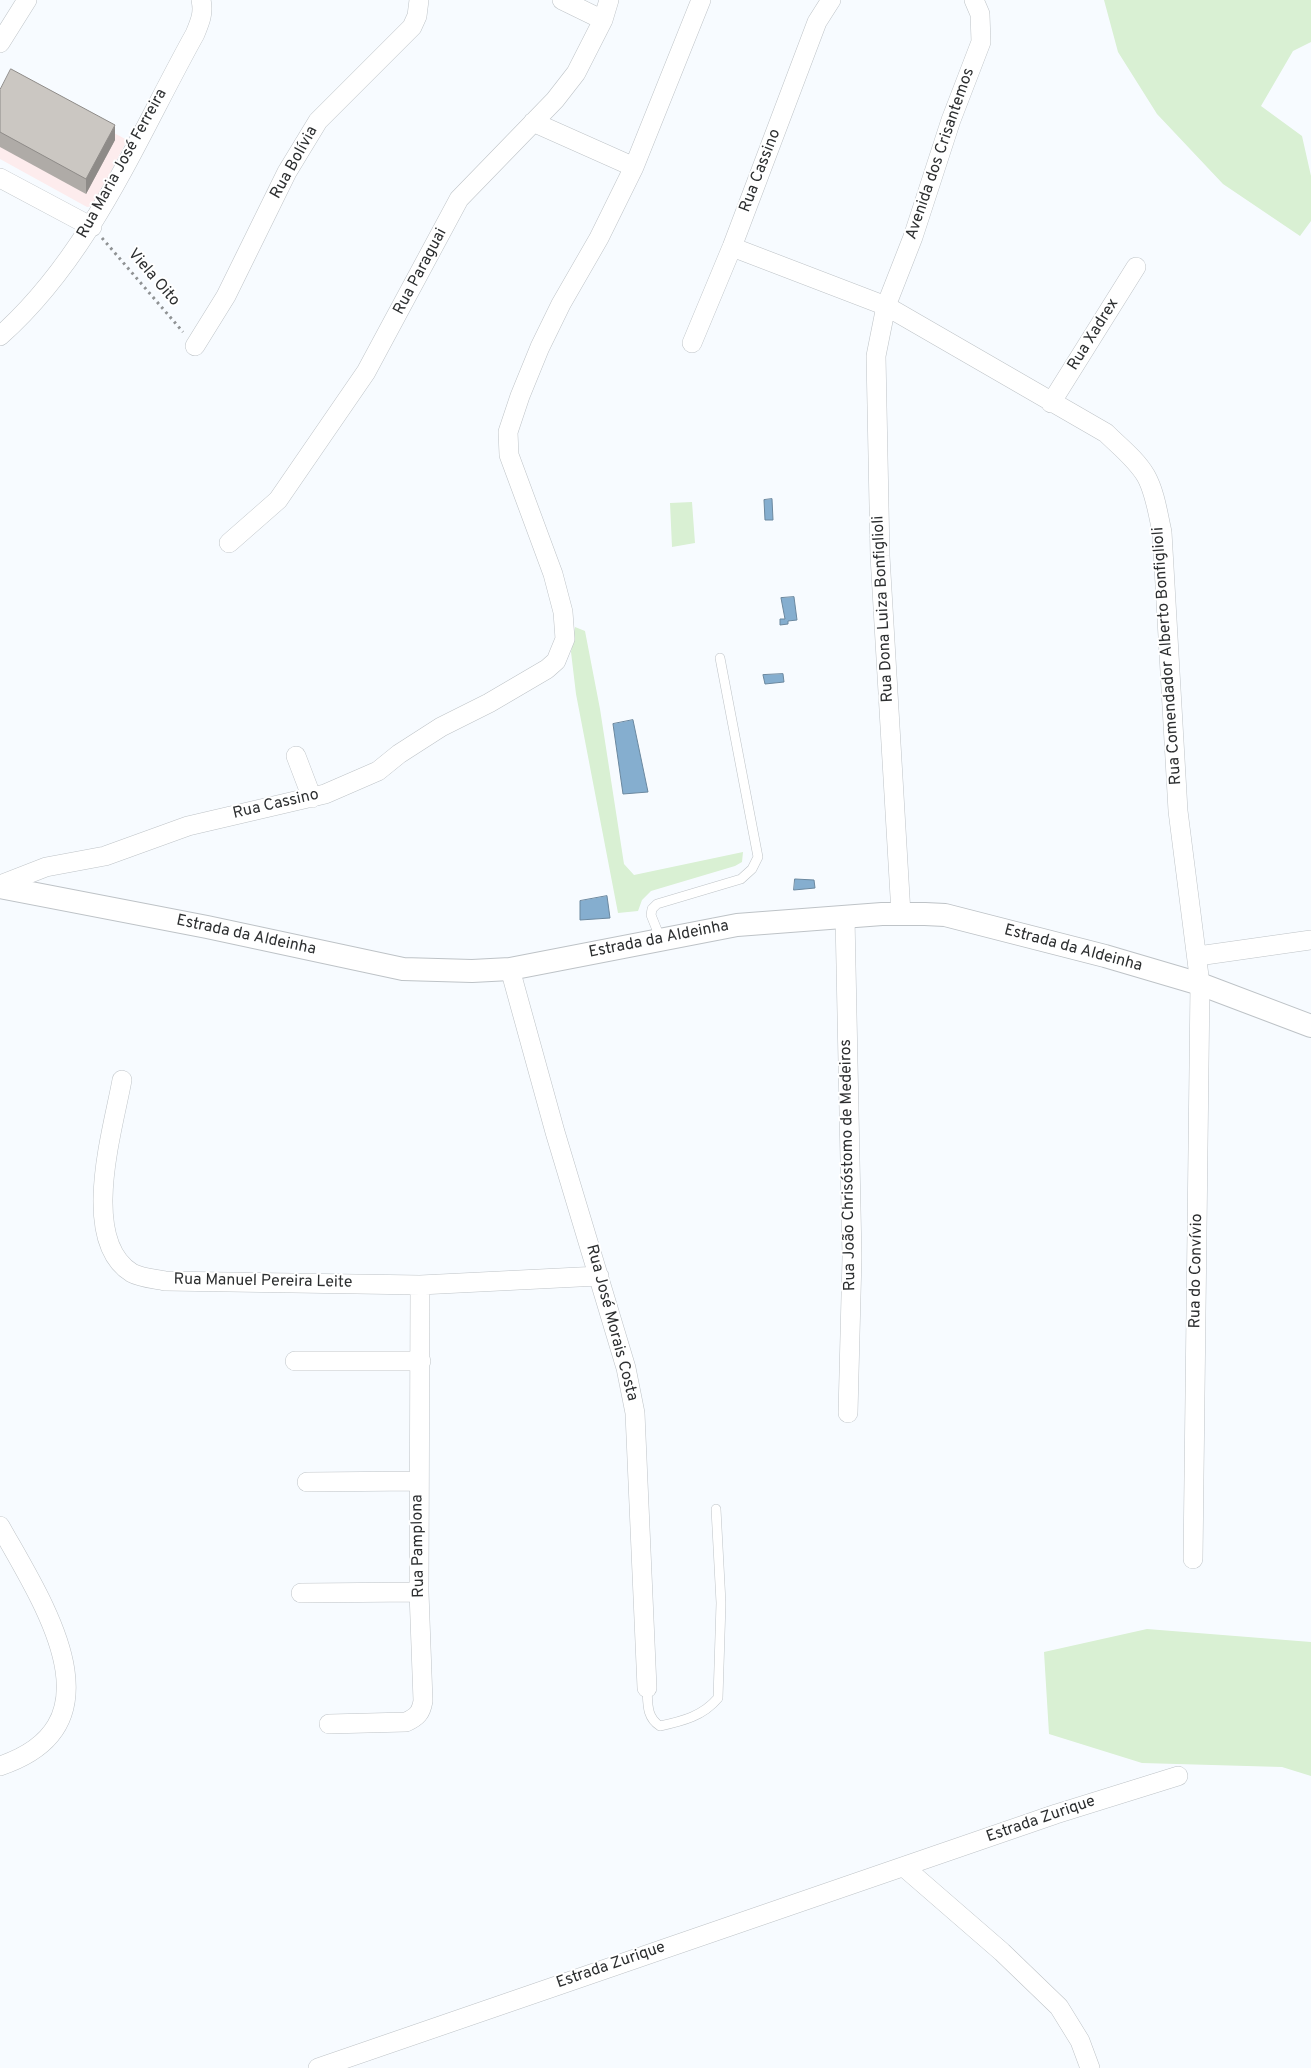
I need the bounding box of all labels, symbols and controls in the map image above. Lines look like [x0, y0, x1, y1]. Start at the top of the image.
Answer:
street label: Avenida dos Crisantemos [903, 66, 979, 242]
street label: Rua Maria José Ferreira [74, 86, 172, 242]
street label: Rua Bolívia [267, 123, 323, 203]
street label: Rua Cassino [736, 127, 786, 215]
street label: Rua Paraguai [390, 225, 452, 319]
street label: Viela Oito [123, 245, 183, 311]
street label: Rua Xadrex [1064, 296, 1124, 374]
street label: Rua Dona Luiza Bonfiglioli [870, 515, 898, 703]
street label: Rua Comendador Alberto Bonfiglioli [1149, 526, 1187, 786]
street label: Rua Cassino [231, 786, 321, 824]
street label: Estrada da Aldeinha [174, 912, 318, 960]
street label: Estrada da Aldeinha [587, 917, 731, 963]
street label: Estrada da Aldeinha [1002, 921, 1144, 977]
street label: Rua João Chrisóstomo de Medeiros [837, 1039, 861, 1291]
street label: Rua do Convívio [1186, 1213, 1208, 1329]
street label: Rua José Morais Costa [581, 1243, 641, 1403]
street label: Rua Manuel Pereira Leite [173, 1271, 353, 1293]
street label: Rua Pamplona [408, 1494, 430, 1598]
street label: Estrada Zurique [984, 1792, 1098, 1848]
street label: Estrada Zurique [554, 1938, 668, 1994]

